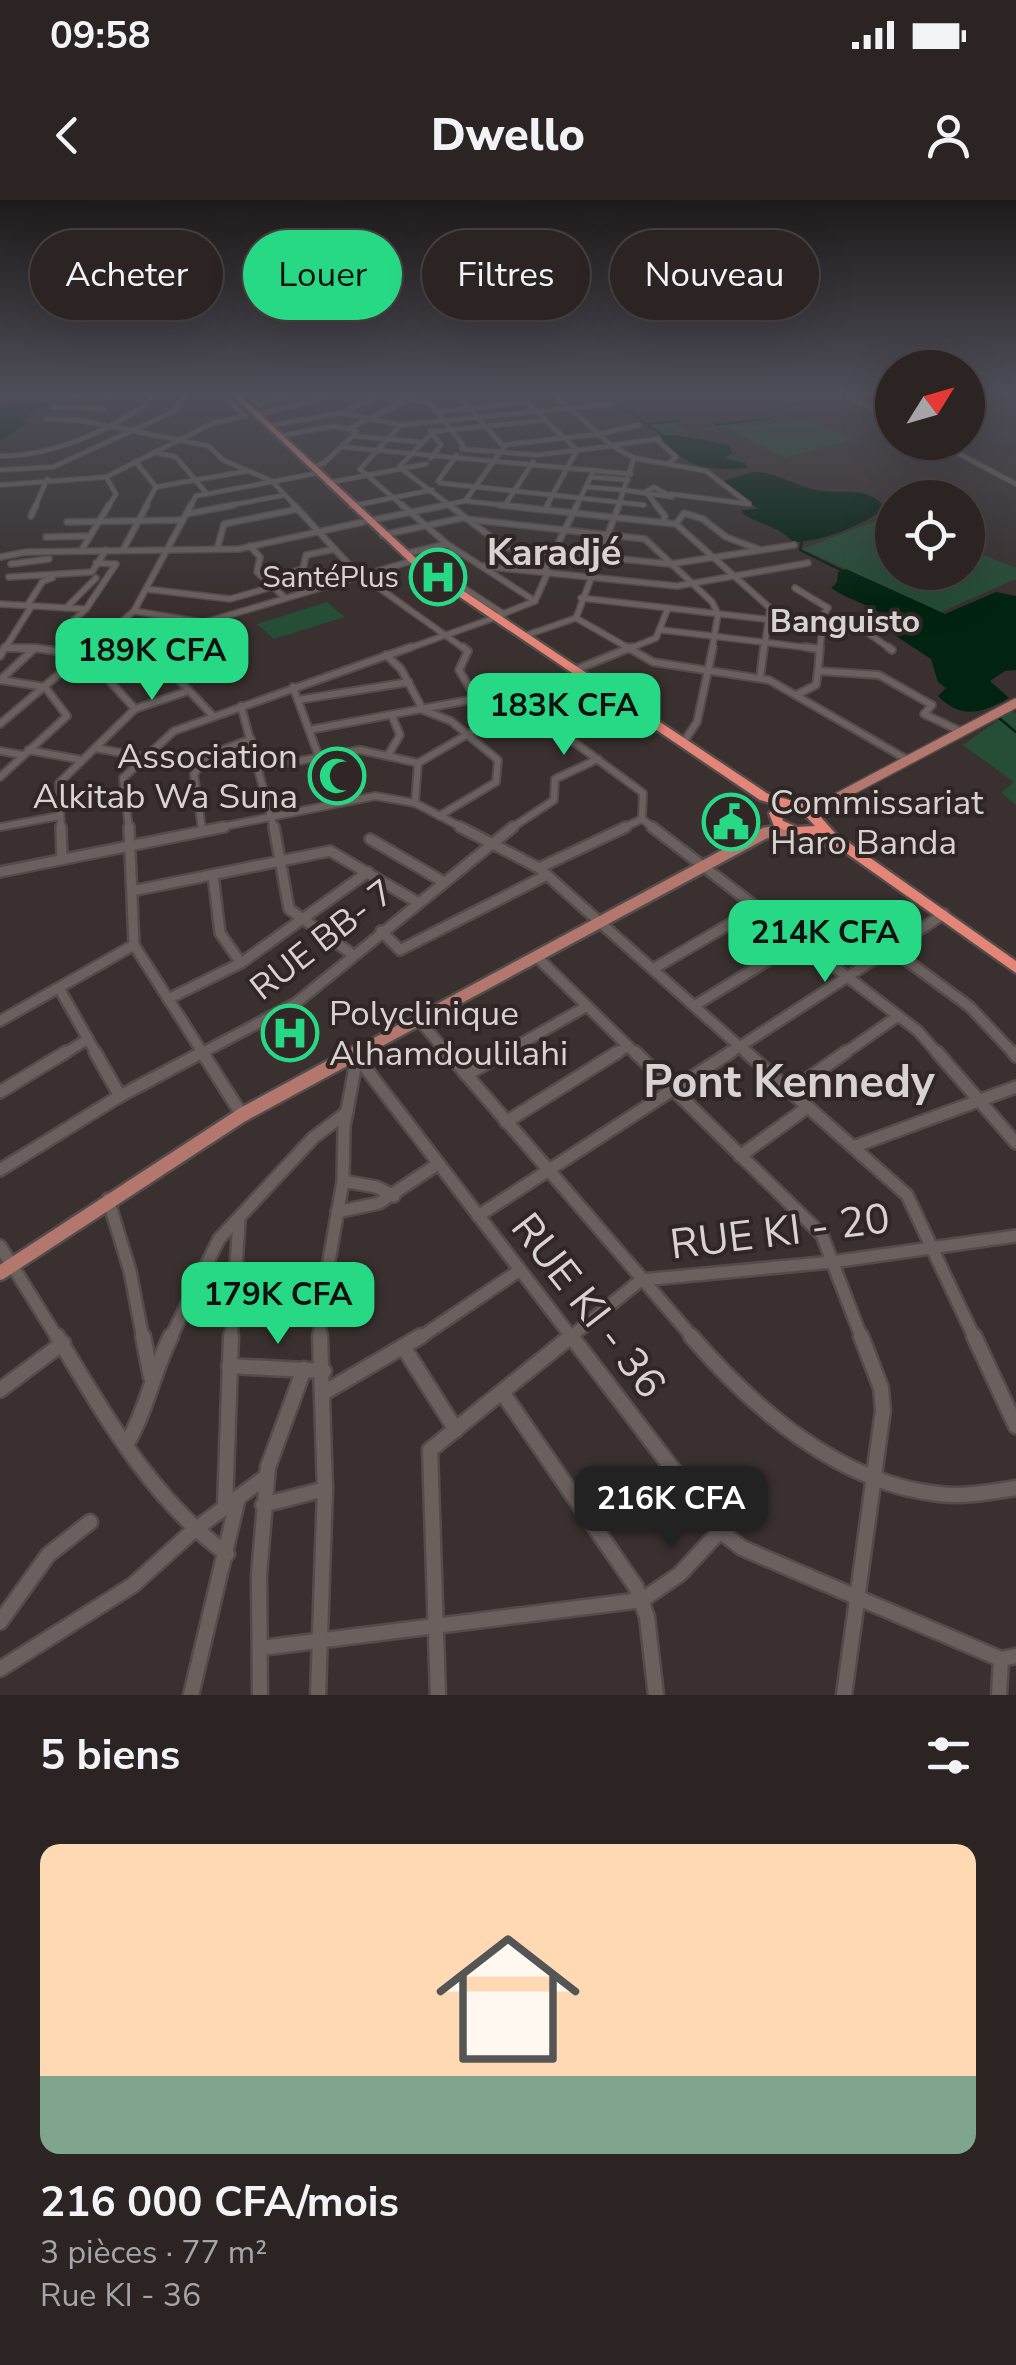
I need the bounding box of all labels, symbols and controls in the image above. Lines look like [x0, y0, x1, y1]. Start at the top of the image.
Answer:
text: 09:58 [50, 10, 151, 61]
text: Dwello [431, 105, 585, 166]
icon: back [40, 108, 95, 163]
icon: person [921, 108, 976, 163]
chip: Acheter [30, 230, 223, 320]
chip: Louer [243, 230, 402, 320]
chip: Filtres [422, 230, 590, 320]
chip: Nouveau [610, 230, 819, 320]
north arrow [875, 350, 985, 460]
map controls [875, 350, 985, 590]
button: locate [875, 480, 985, 590]
district label: Karadjé [487, 527, 621, 578]
hospital icon: SantéPlus [408, 547, 468, 607]
place label: SantéPlus [262, 557, 399, 598]
district label: Banguisto [770, 600, 920, 643]
pin: 189K CFA [49, 618, 255, 703]
text: 189K CFA [77, 629, 227, 672]
pin: 183K CFA [461, 673, 667, 758]
text: 183K CFA [489, 684, 639, 727]
place label: Association Alkitab Wa Suna [33, 733, 298, 820]
mosque icon: Association Alkitab Wa Suna [307, 746, 367, 806]
place label: Commissariat Haro Banda [770, 779, 984, 866]
public building icon: Commissariat Haro Banda [701, 792, 761, 852]
street label: RUE BB- 7 [240, 869, 404, 1011]
pin: 214K CFA [722, 900, 928, 985]
text: 214K CFA [750, 911, 900, 954]
place label: Polyclinique Alhamdoulilahi [329, 990, 568, 1077]
hospital icon: Polyclinique Alhamdoulilahi [260, 1003, 320, 1063]
district label: Pont Kennedy [643, 1052, 935, 1113]
street label: RUE KI - 20 [667, 1190, 893, 1274]
street label: RUE KI - 36 [498, 1201, 678, 1411]
pin: 179K CFA [175, 1262, 381, 1347]
text: 179K CFA [203, 1273, 353, 1316]
pin: 216K CFA [568, 1466, 774, 1551]
text: 216K CFA [596, 1477, 746, 1520]
text: 5 biens [40, 1727, 180, 1784]
icon: filters [921, 1728, 976, 1783]
icon: home [418, 1909, 598, 2089]
text: 216 000 CFA/mois [40, 2174, 399, 2231]
text: 3 pièces · 77 m² [40, 2231, 267, 2274]
text: Rue KI - 36 [40, 2274, 201, 2317]

